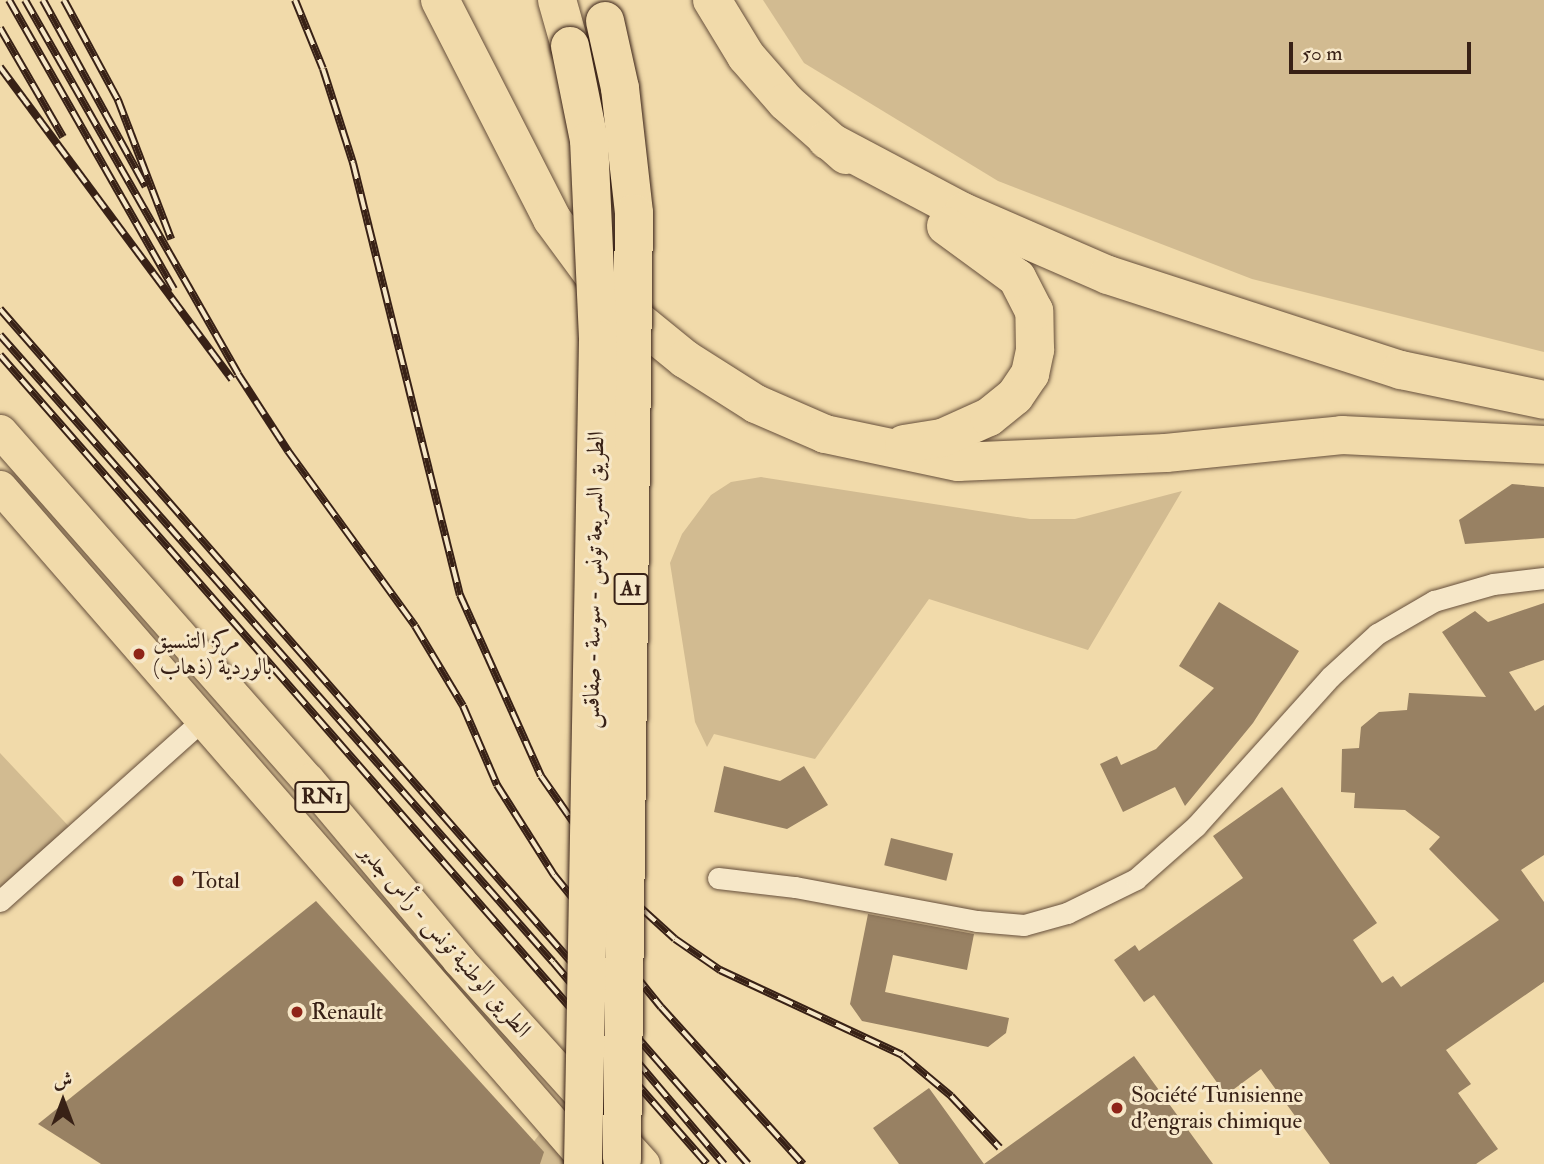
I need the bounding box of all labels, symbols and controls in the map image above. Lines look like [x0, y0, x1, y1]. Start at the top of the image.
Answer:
scale bar [1292, 28, 1474, 72]
text: 50 m [1302, 40, 1343, 67]
street label: الطريق السريعة تونس - سوسة - صفاقس [578, 431, 610, 729]
road number: A1 [614, 572, 648, 606]
place label: مركز التنسيق بالوردية (ذهاب) [153, 627, 272, 681]
marker: مركز التنسيق بالوردية (ذهاب) [131, 646, 147, 662]
road number: RN1 [294, 780, 350, 814]
street label: الطريق الوطنية تونس - رأس جدير [354, 839, 536, 1043]
place label: Total [192, 867, 240, 895]
marker: Total [170, 873, 186, 889]
place label: Renault [311, 998, 383, 1026]
marker: Renault [289, 1004, 305, 1020]
north arrow [28, 1066, 98, 1136]
text: ش [54, 1068, 72, 1092]
place label: Société Tunisienne d'engrais chimique [1131, 1081, 1303, 1135]
marker: Société Tunisienne d'engrais chimique [1109, 1100, 1125, 1116]

